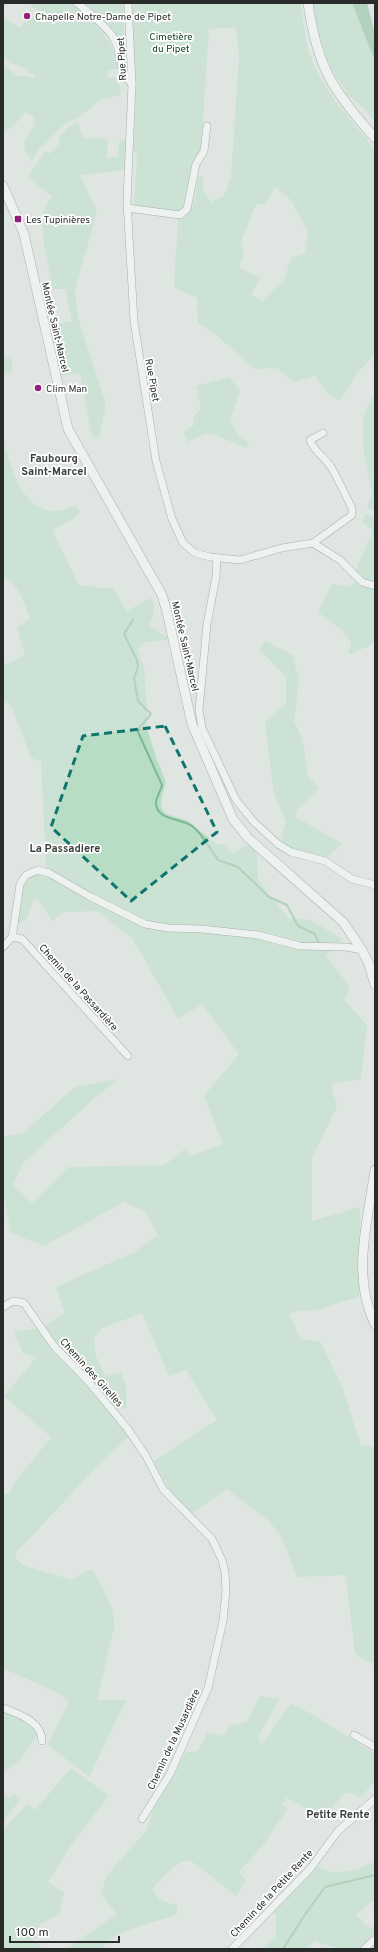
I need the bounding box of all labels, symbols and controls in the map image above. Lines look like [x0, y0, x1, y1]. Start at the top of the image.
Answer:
marker: Chapelle Notre-Dame de Pipet [22, 11, 32, 21]
place label: Chapelle Notre-Dame de Pipet [35, 11, 171, 24]
park label: Cimetière du Pipet [149, 31, 193, 56]
street label: Rue Pipet [115, 37, 130, 81]
marker: Les Tupinières [13, 214, 23, 224]
place label: Les Tupinières [26, 214, 90, 227]
street label: Montée Saint-Marcel [38, 281, 71, 374]
street label: Rue Pipet [141, 358, 162, 403]
marker: Clim Man [33, 383, 43, 393]
place label: Clim Man [46, 383, 87, 396]
district label: Faubourg Saint-Marcel [21, 452, 87, 479]
street label: Montée Saint-Marcel [168, 600, 201, 693]
district label: La Passadiere [30, 842, 100, 856]
street label: Chemin de la Passardière [35, 942, 120, 1034]
street label: Chemin des Girelles [57, 1336, 125, 1410]
street label: Chemin de la Musardière [145, 1687, 204, 1792]
district label: Petite Rente [306, 1808, 370, 1822]
street label: Chemin de la Petite Rente [228, 1847, 316, 1941]
scale bar [10, 1918, 119, 1944]
text: 100 m [16, 1925, 49, 1941]

